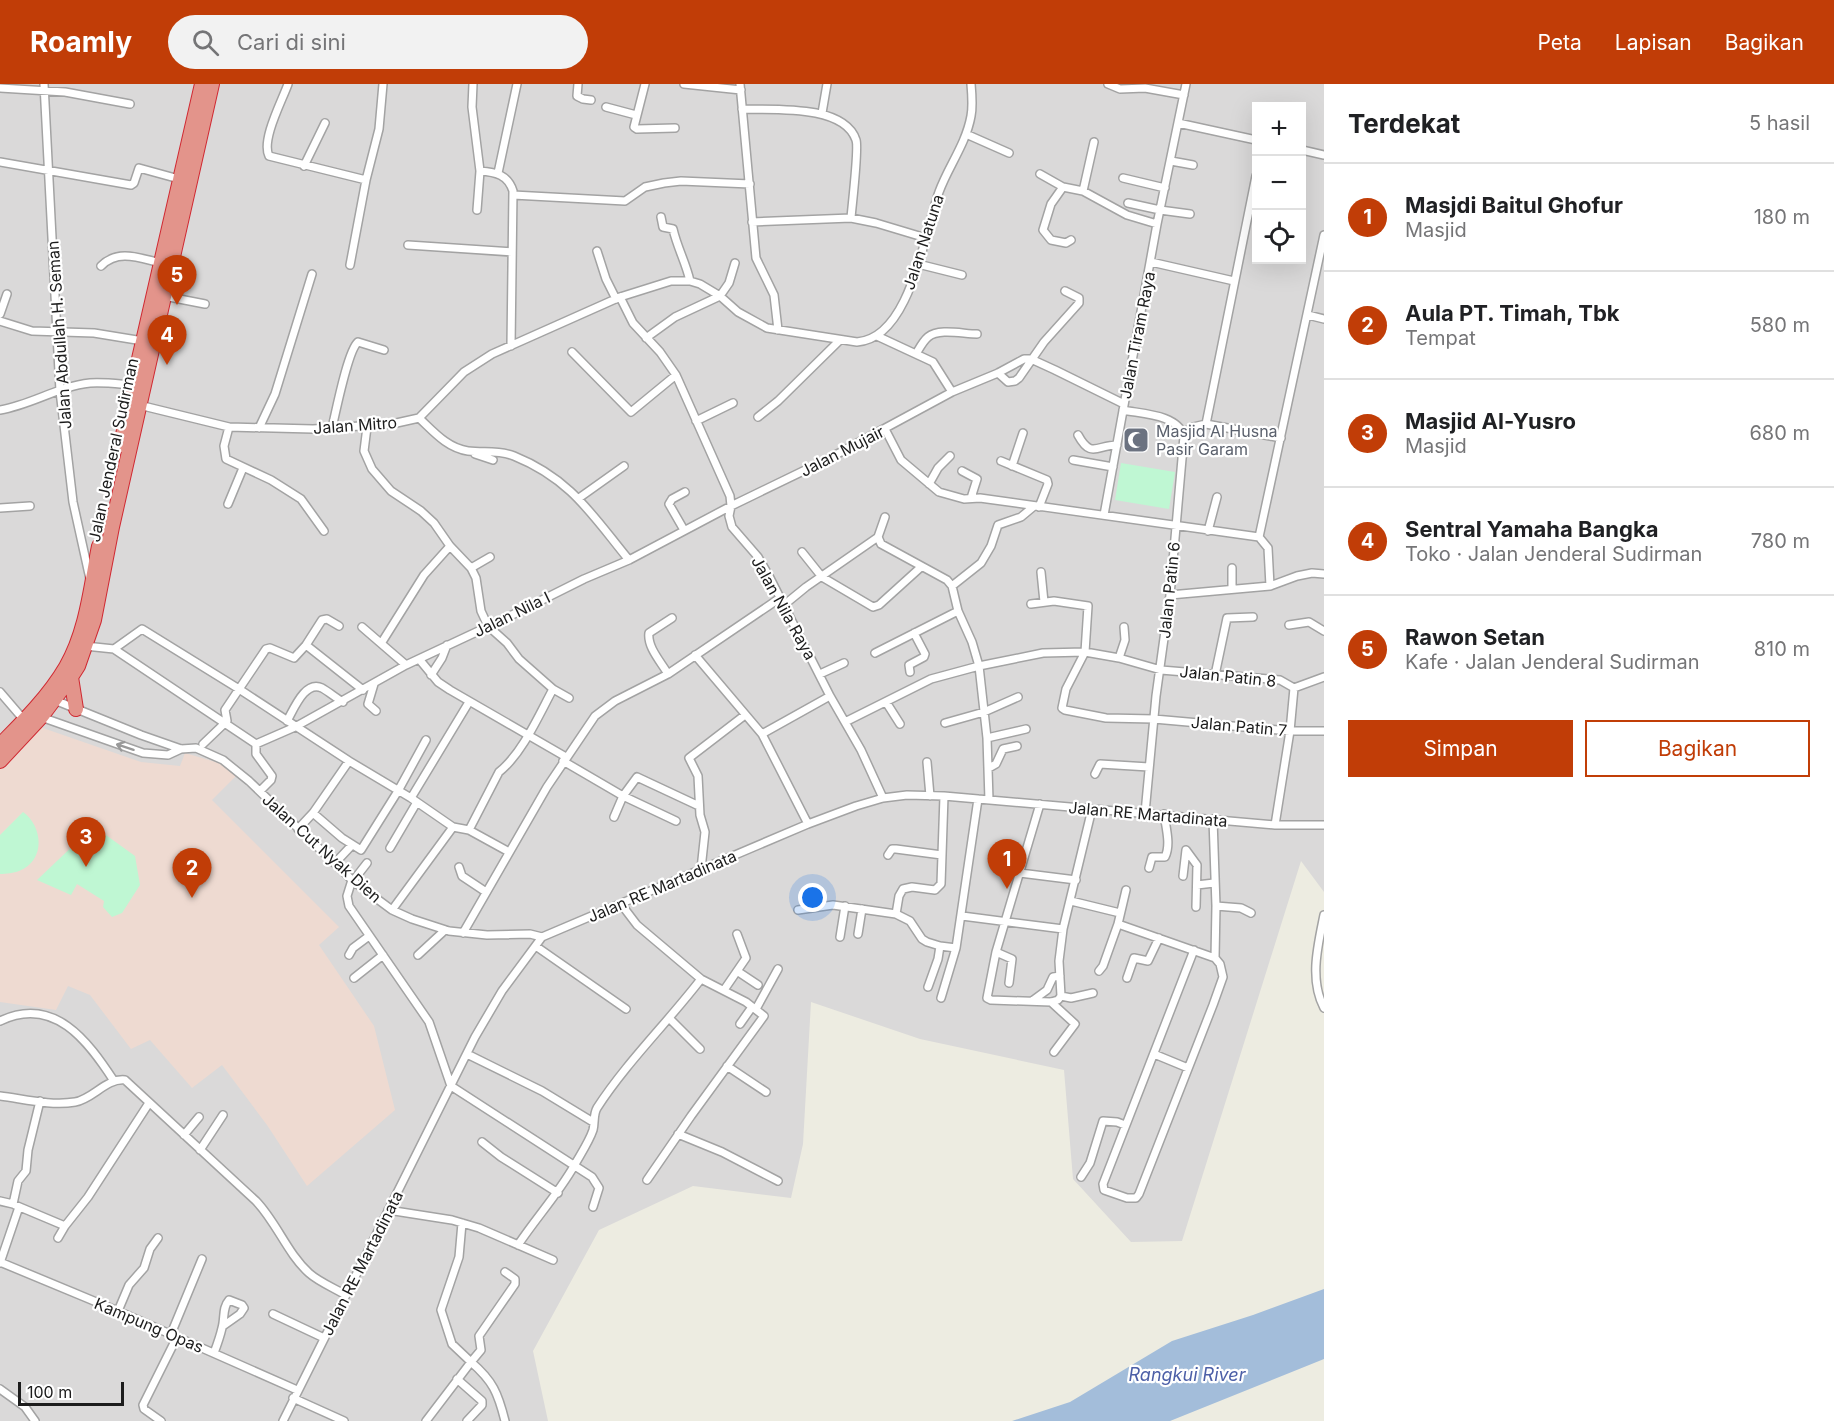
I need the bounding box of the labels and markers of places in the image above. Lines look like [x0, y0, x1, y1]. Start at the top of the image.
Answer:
pin: 5 [158, 256, 196, 305]
pin: 4 [148, 316, 186, 365]
place label: Masjid Al Husna Pasir Garam [1156, 421, 1278, 459]
mosque icon: Masjid Al Husna Pasir Garam [1121, 425, 1151, 455]
pin: 3 [66, 818, 106, 867]
pin: 1 [988, 840, 1026, 889]
pin: 2 [172, 848, 212, 898]

